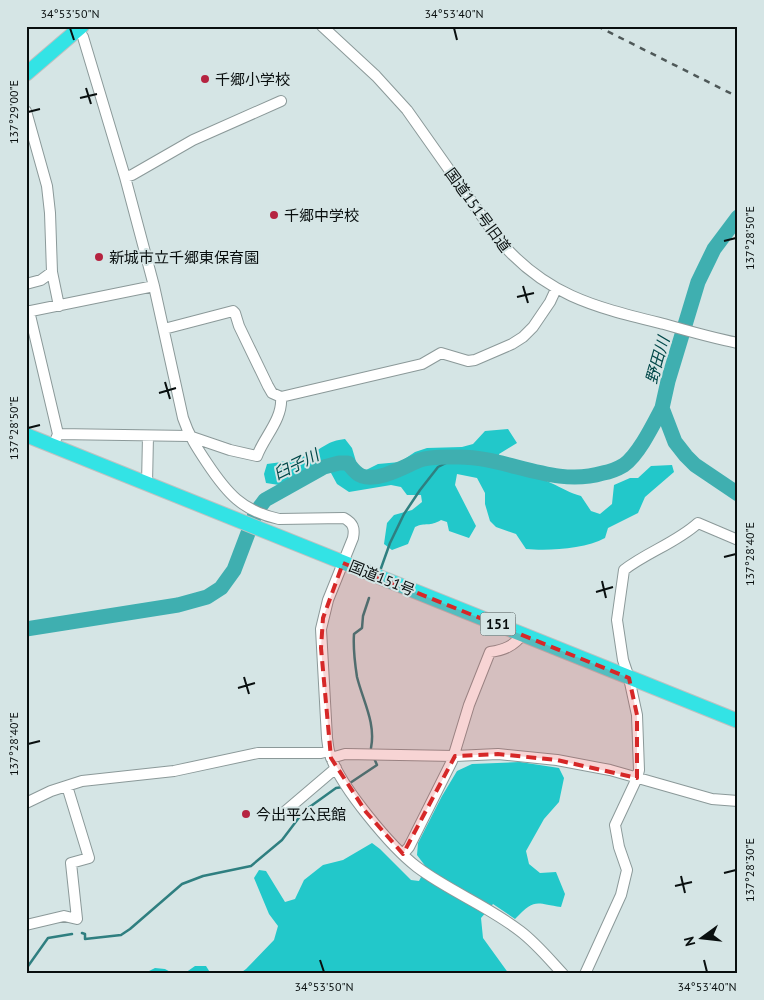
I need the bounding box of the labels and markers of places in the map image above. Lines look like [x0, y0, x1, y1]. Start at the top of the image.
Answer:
place label: 千郷小学校 [215, 70, 290, 89]
marker: 千郷小学校 [199, 73, 211, 85]
place label: 千郷中学校 [284, 206, 359, 225]
marker: 千郷中学校 [268, 209, 280, 221]
place label: 新城市立千郷東保育園 [109, 248, 259, 267]
marker: 新城市立千郷東保育園 [93, 251, 105, 263]
place label: 今出平公民館 [256, 805, 346, 824]
marker: 今出平公民館 [240, 808, 252, 820]

